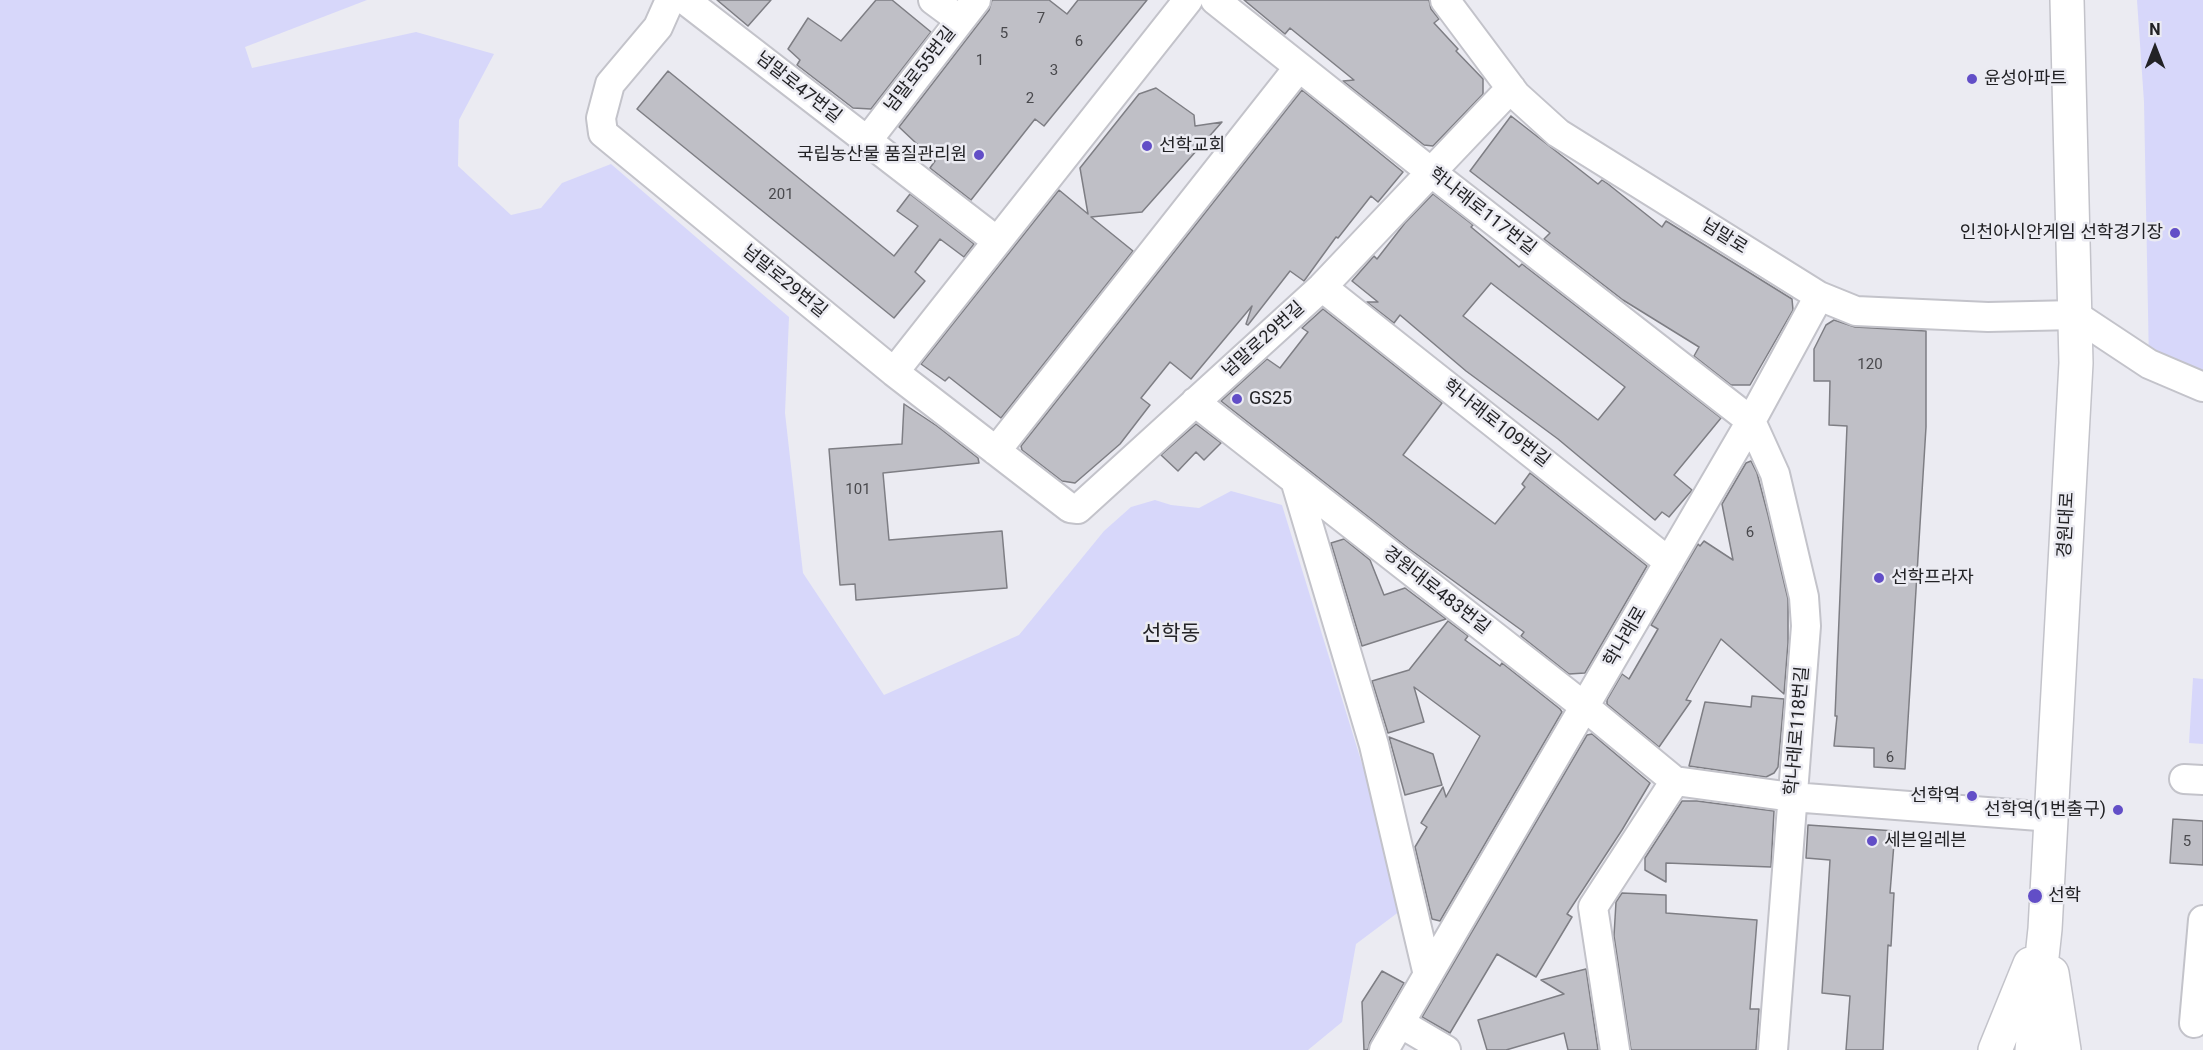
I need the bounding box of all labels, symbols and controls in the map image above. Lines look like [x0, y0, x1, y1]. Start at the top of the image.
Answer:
house number: 7 [1037, 10, 1045, 28]
north arrow [2125, 18, 2185, 78]
text: N [2149, 20, 2161, 39]
street label: 넘말로55번길 [881, 23, 961, 117]
house number: 5 [1000, 25, 1008, 43]
house number: 6 [1075, 33, 1083, 51]
street label: 넘말로47번길 [751, 48, 845, 128]
house number: 1 [976, 52, 984, 70]
house number: 3 [1050, 62, 1058, 80]
place label: 윤성아파트 [1984, 68, 2067, 90]
marker: 윤성아파트 [1965, 72, 1979, 86]
house number: 2 [1026, 90, 1034, 108]
place label: 선학교회 [1159, 135, 1225, 157]
marker: 선학교회 [1140, 139, 1154, 153]
place label: 국립농산물 품질관리원 [797, 144, 967, 166]
marker: 국립농산물 품질관리원 [972, 148, 986, 162]
street label: 학나래로117번길 [1424, 164, 1540, 260]
house number: 201 [768, 186, 794, 204]
street label: 넘말로 [1697, 215, 1751, 259]
place label: 인천아시안게임 선학경기장 [1960, 222, 2163, 244]
marker: 인천아시안게임 선학경기장 [2168, 226, 2182, 240]
street label: 넘말로29번길 [737, 241, 831, 323]
street label: 넘말로29번길 [1218, 298, 1310, 382]
house number: 120 [1857, 356, 1883, 374]
street label: 학나래로109번길 [1438, 376, 1554, 472]
place label: GS25 [1249, 388, 1292, 410]
marker: GS25 [1230, 392, 1244, 406]
house number: 101 [845, 481, 871, 499]
street label: 경원대로 [2054, 491, 2080, 559]
house number: 6 [1746, 524, 1754, 542]
street label: 경원대로483번길 [1378, 543, 1494, 639]
place label: 선학프라자 [1891, 567, 1974, 589]
marker: 선학프라자 [1872, 571, 1886, 585]
street label: 학나래로 [1600, 603, 1652, 671]
district label: 선학동 [1142, 622, 1200, 648]
street label: 학나래로118번길 [1782, 665, 1814, 797]
house number: 6 [1886, 749, 1894, 767]
place label: 선학역 [1910, 785, 1960, 807]
marker: 선학역 [1965, 789, 1979, 803]
place label: 선학역(1번출구) [1984, 799, 2106, 821]
marker: 선학역(1번출구) [2111, 803, 2125, 817]
place label: 세븐일레븐 [1884, 830, 1967, 852]
house number: 5 [2183, 833, 2191, 851]
marker: 세븐일레븐 [1865, 834, 1879, 848]
place label: 선학 [2048, 885, 2081, 907]
marker: 선학 [2026, 887, 2044, 905]

